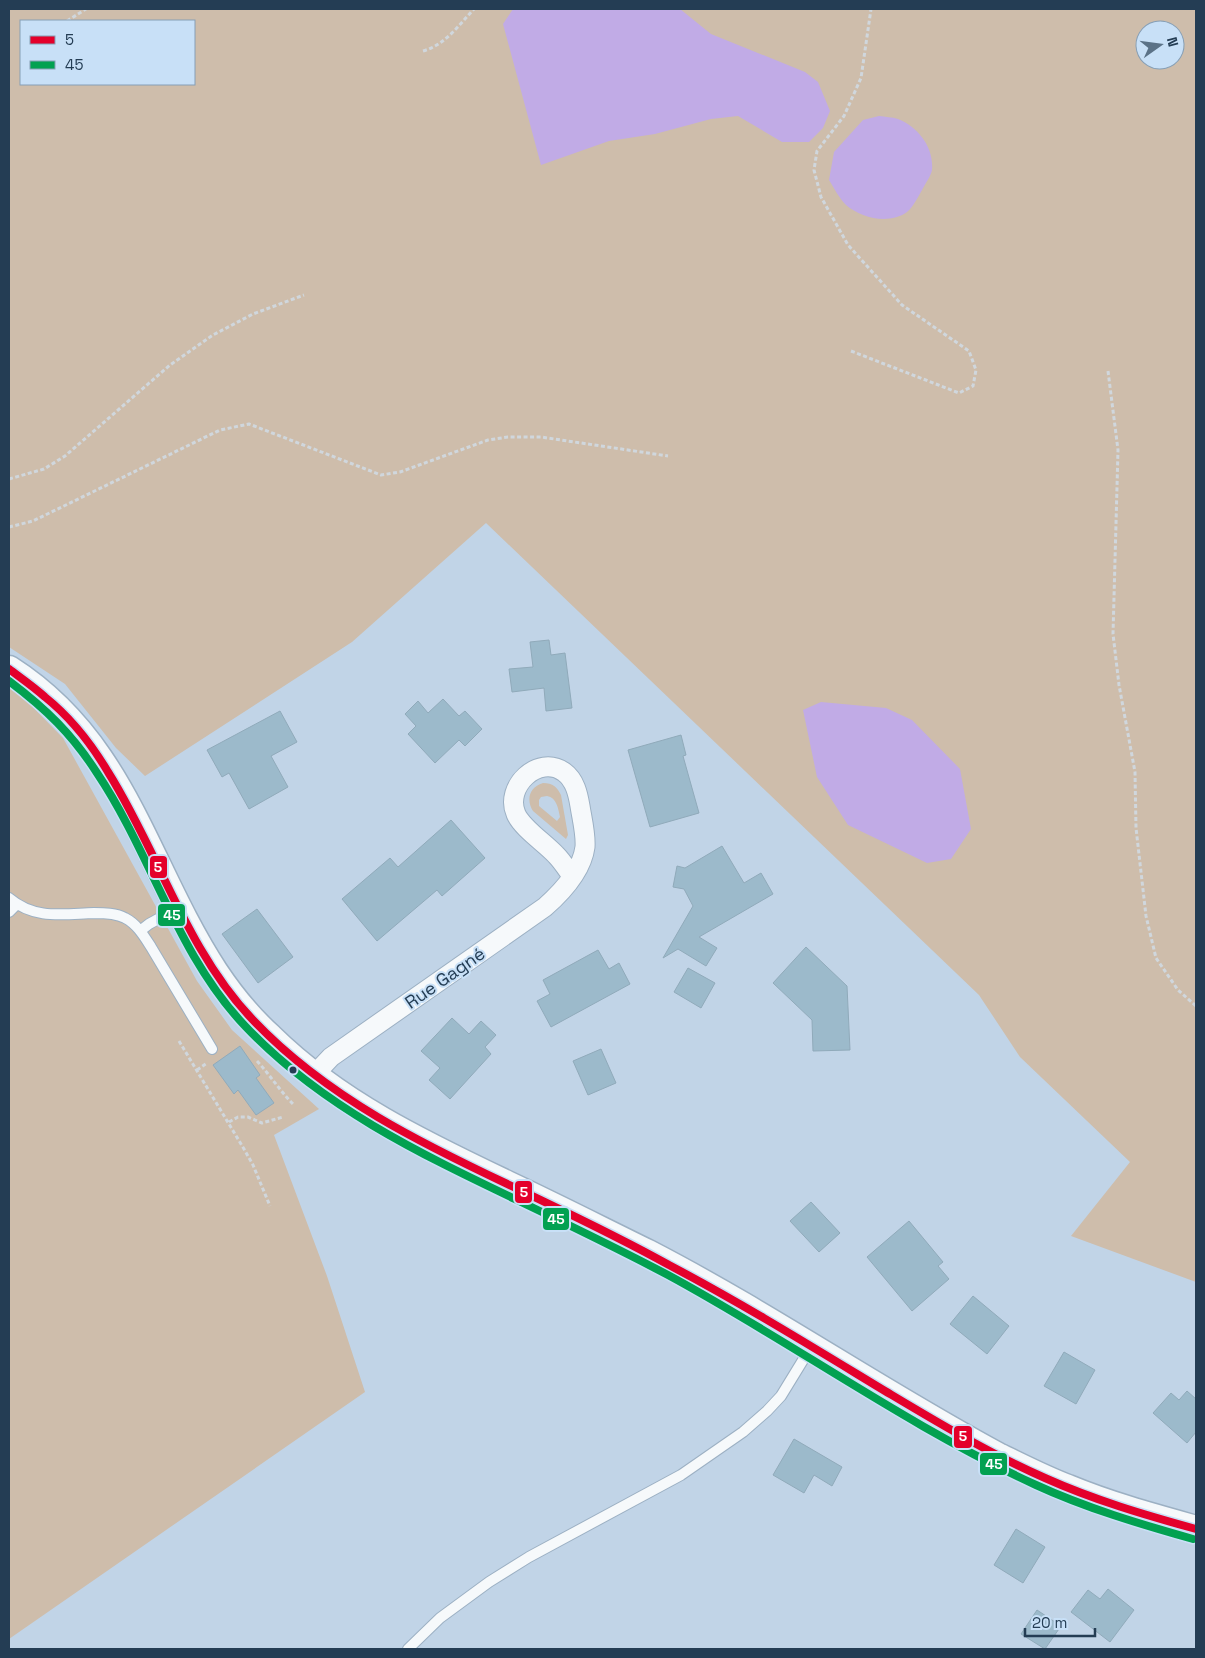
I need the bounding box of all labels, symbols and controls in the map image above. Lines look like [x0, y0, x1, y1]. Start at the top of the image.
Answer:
legend [20, 20, 195, 85]
north arrow [1135, 20, 1185, 70]
text: 5 [65, 30, 74, 49]
text: N [1163, 35, 1182, 49]
text: 45 [65, 55, 83, 74]
line badge: 5 [149, 855, 168, 879]
text: 5 [154, 858, 162, 876]
line badge: 45 [157, 903, 186, 927]
text: 45 [163, 906, 181, 924]
street label: Rue Gagné [400, 942, 489, 1014]
unlabelled marker [288, 1065, 298, 1075]
line badge: 5 [514, 1180, 533, 1204]
text: 5 [520, 1183, 528, 1201]
line badge: 45 [542, 1207, 570, 1231]
text: 45 [547, 1210, 565, 1228]
line badge: 5 [953, 1425, 973, 1449]
text: 5 [959, 1427, 967, 1445]
line badge: 45 [979, 1452, 1008, 1476]
text: 45 [985, 1455, 1003, 1473]
scale bar [1025, 1606, 1095, 1638]
text: 20 m [1032, 1613, 1067, 1632]

